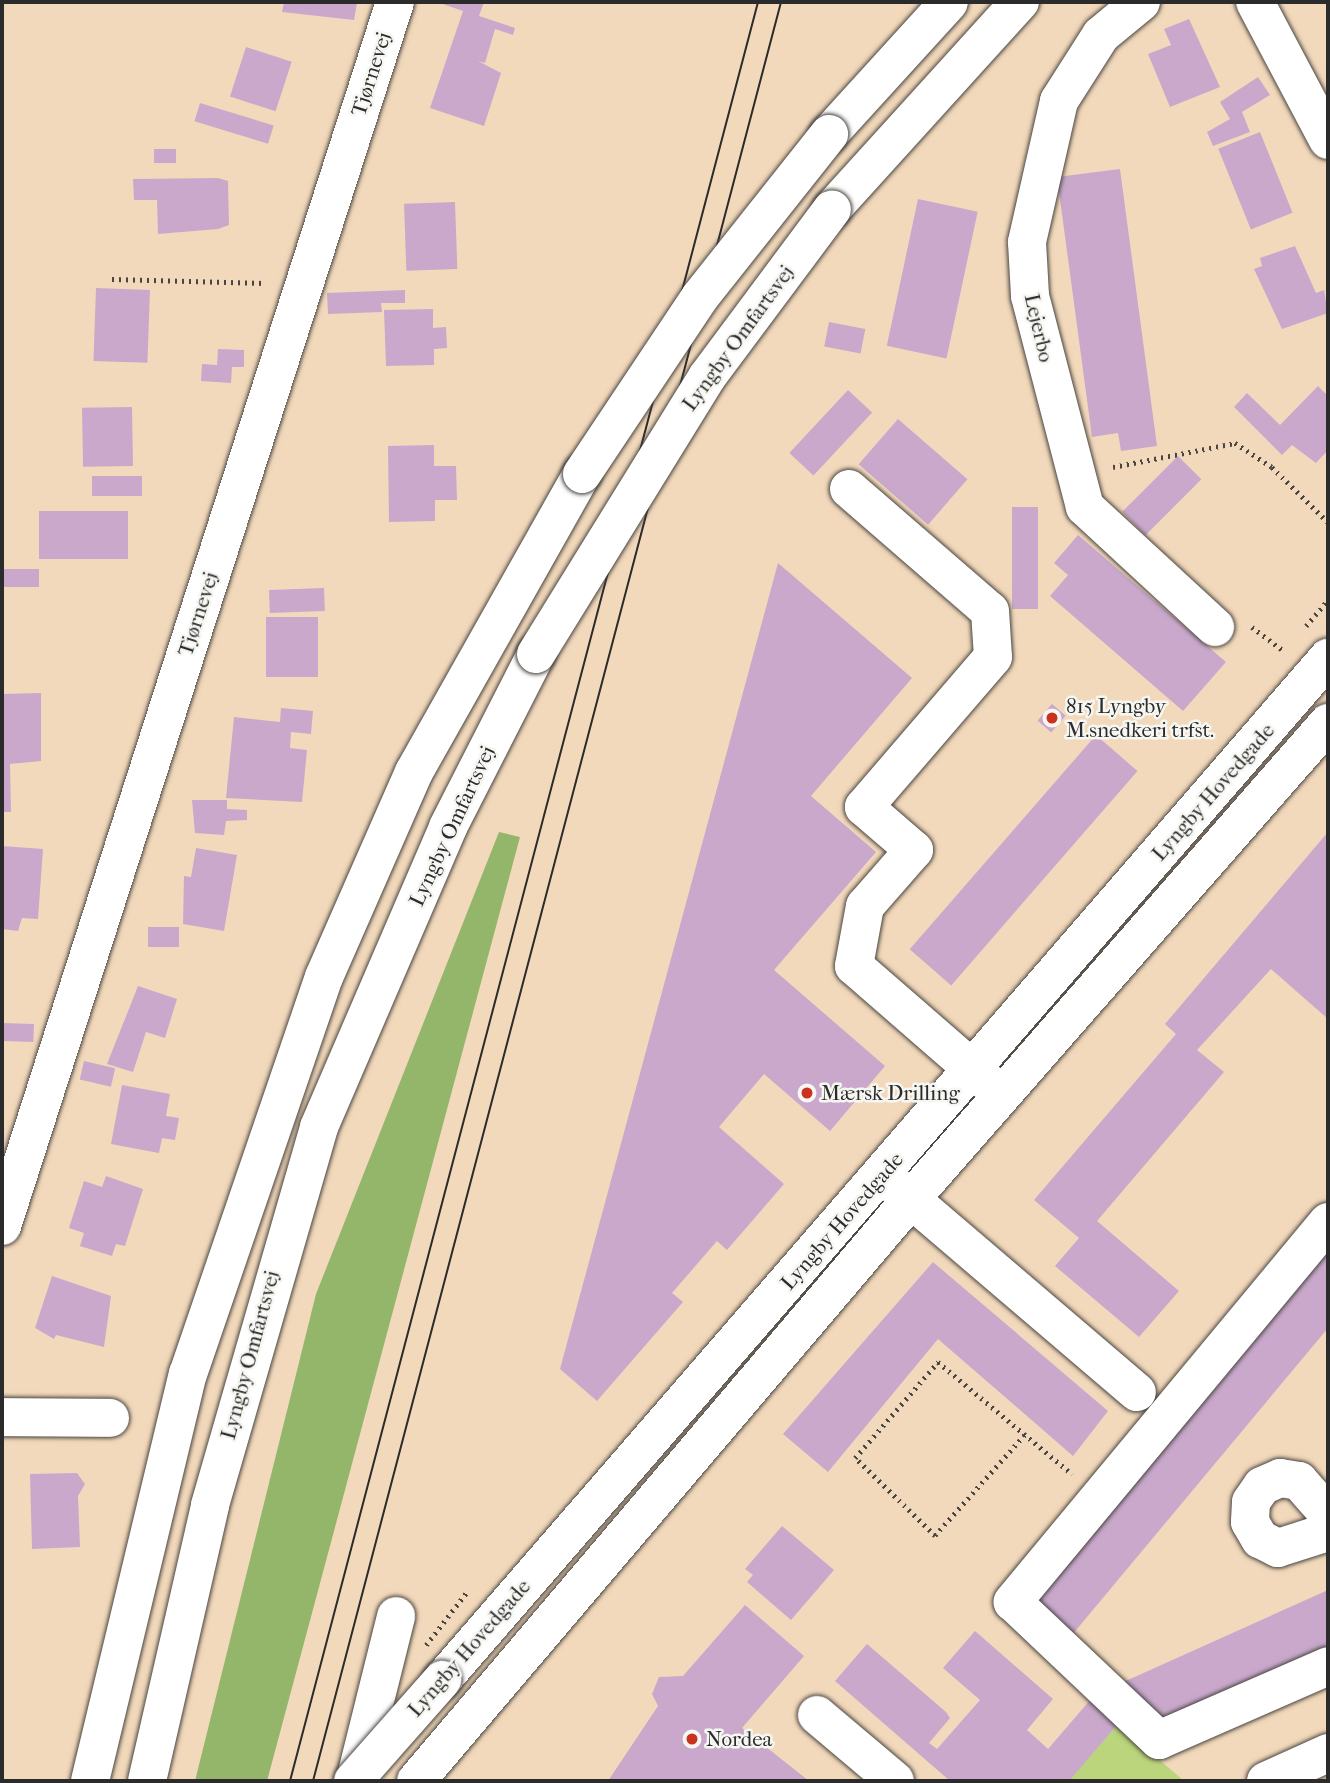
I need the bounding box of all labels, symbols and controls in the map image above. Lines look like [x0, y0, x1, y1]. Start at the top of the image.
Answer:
street label: Tjørnevej [346, 29, 396, 119]
street label: Lyngby Omfartsvej [677, 260, 799, 416]
street label: Lejerbo [1019, 291, 1059, 365]
street label: Tjørnevej [173, 569, 223, 659]
place label: 815 Lyngby M.snedkeri trfst. [1066, 693, 1214, 743]
marker: 815 Lyngby M.snedkeri trfst. [1044, 710, 1060, 726]
street label: Lyngby Hovedgade [1146, 718, 1280, 866]
street label: Lyngby Omfartsvej [404, 742, 500, 910]
place label: Mærsk Drilling [821, 1080, 960, 1106]
marker: Mærsk Drilling [799, 1085, 815, 1101]
street label: Lyngby Hovedgade [775, 1147, 909, 1295]
street label: Lyngby Omfartsvej [215, 1268, 285, 1442]
street label: Lyngby Hovedgade [402, 1574, 536, 1722]
place label: Nordea [706, 1726, 772, 1752]
marker: Nordea [684, 1731, 700, 1747]

